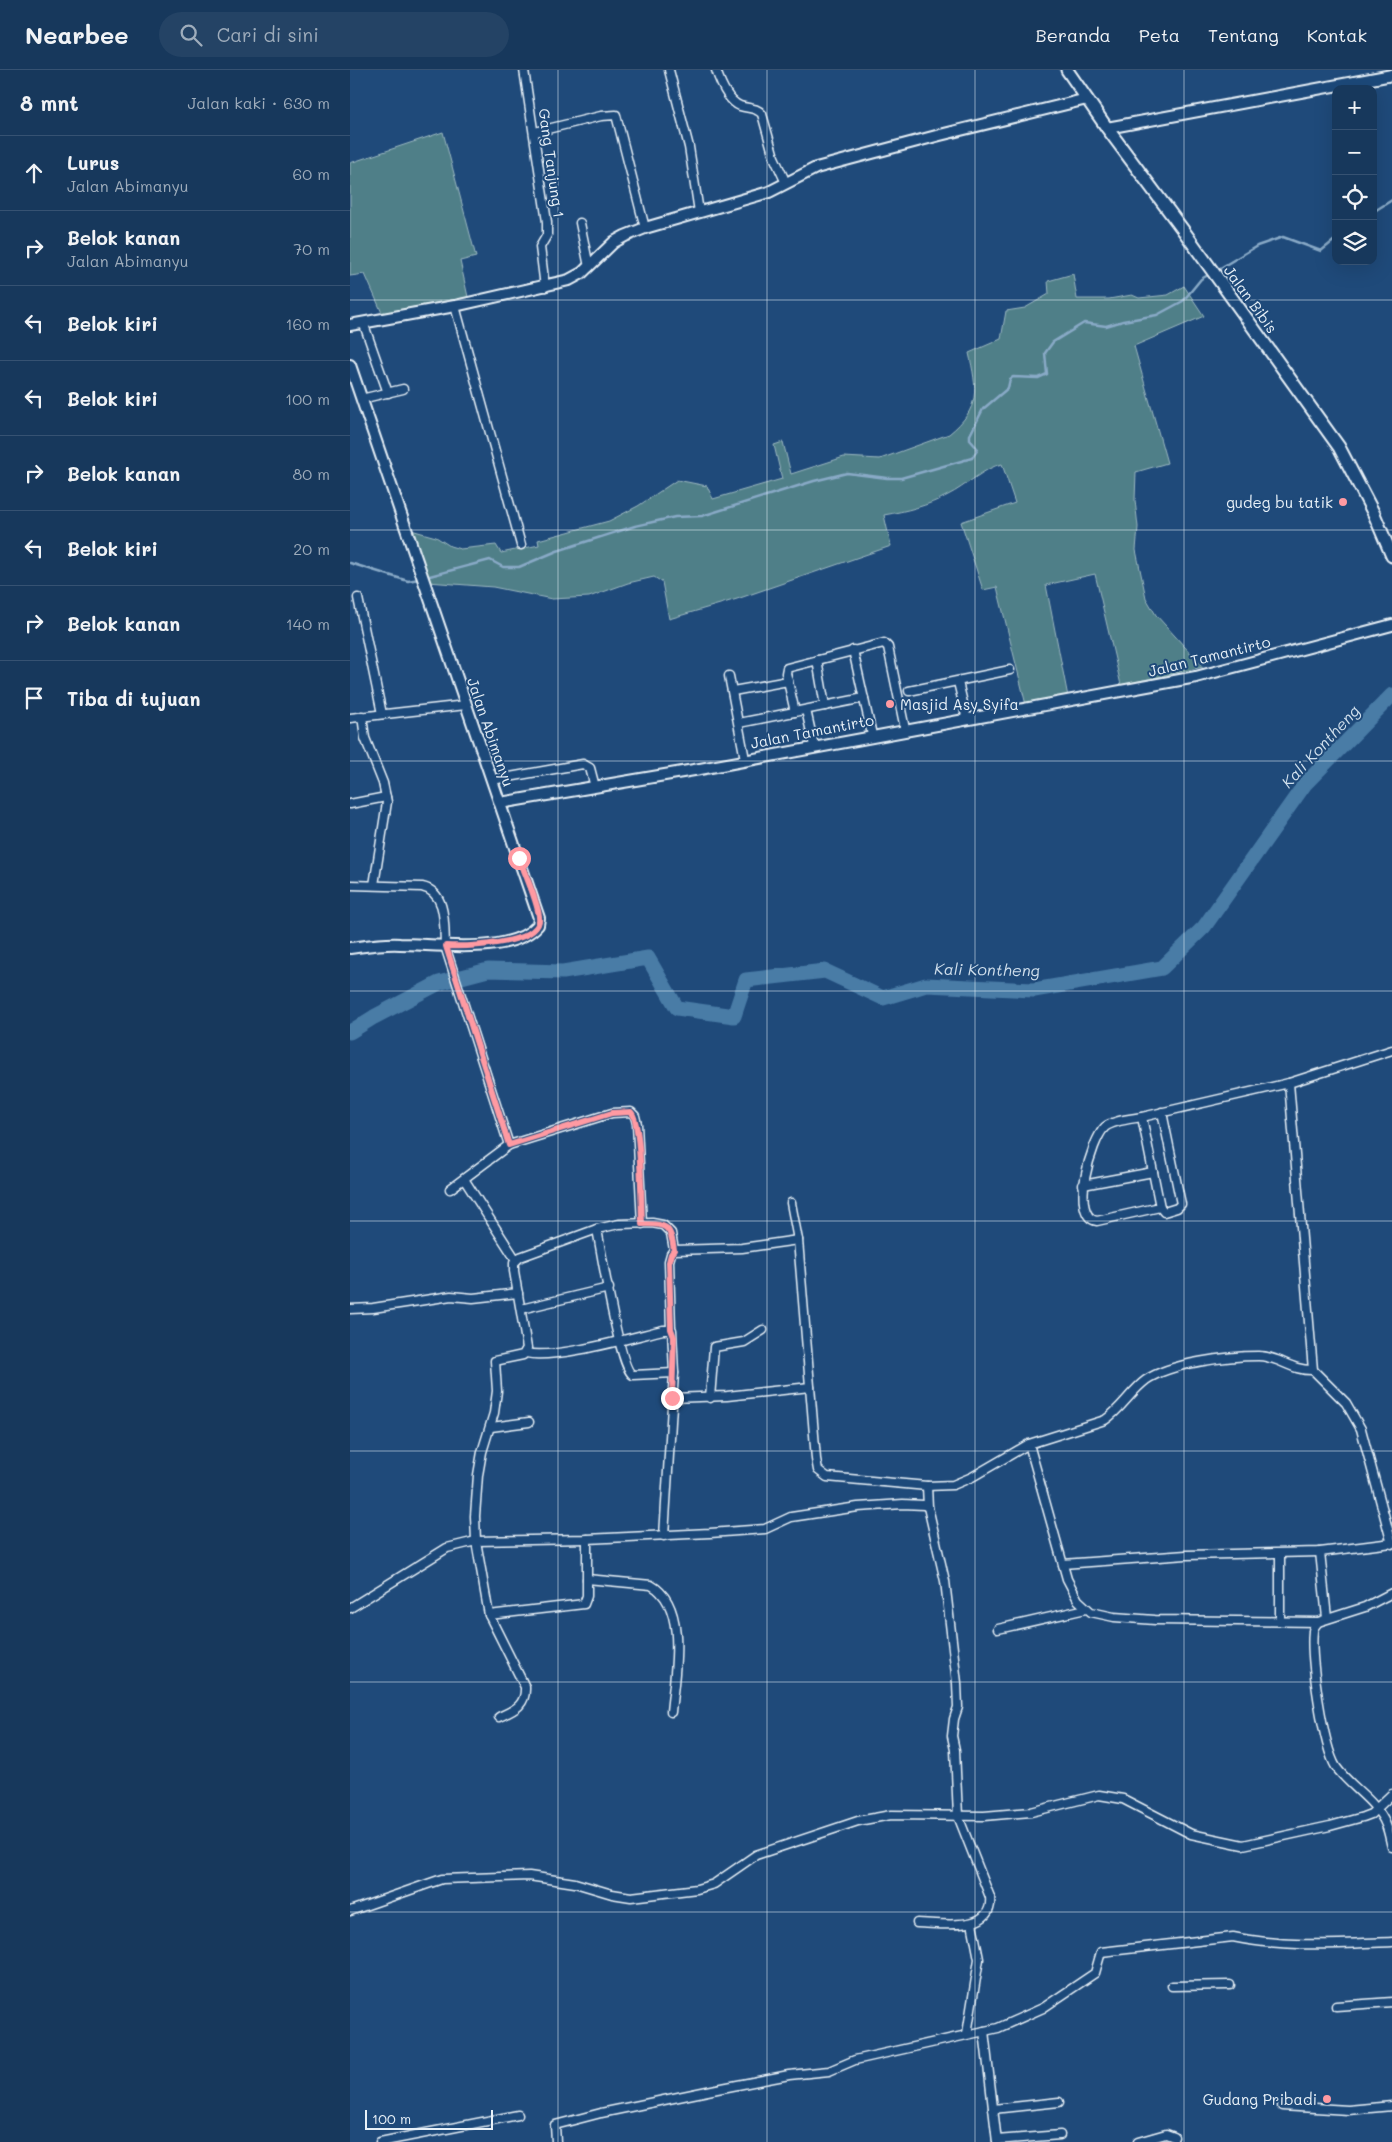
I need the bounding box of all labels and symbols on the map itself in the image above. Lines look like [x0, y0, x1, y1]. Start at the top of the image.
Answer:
street label: Gang Tanjung 1 [534, 107, 570, 219]
street label: Jalan Bibis [1220, 261, 1282, 337]
place label: gudeg bu tatik [1226, 492, 1333, 512]
marker: gudeg bu tatik [1337, 496, 1349, 508]
street label: Jalan Tamantirto [1146, 631, 1272, 681]
street label: Jalan Abimanyu [463, 675, 519, 789]
place label: Masjid Asy Syifa [900, 694, 1019, 714]
marker: Masjid Asy Syifa [884, 698, 896, 710]
water label: Kali Kontheng [1276, 700, 1364, 792]
street label: Jalan Tamantirto [749, 709, 876, 753]
route start [508, 847, 531, 870]
water label: Kali Kontheng [934, 958, 1040, 980]
route end [661, 1387, 684, 1410]
place label: Gudang Pribadi [1203, 2089, 1317, 2109]
marker: Gudang Pribadi [1321, 2093, 1333, 2105]
scale bar [365, 2107, 492, 2130]

